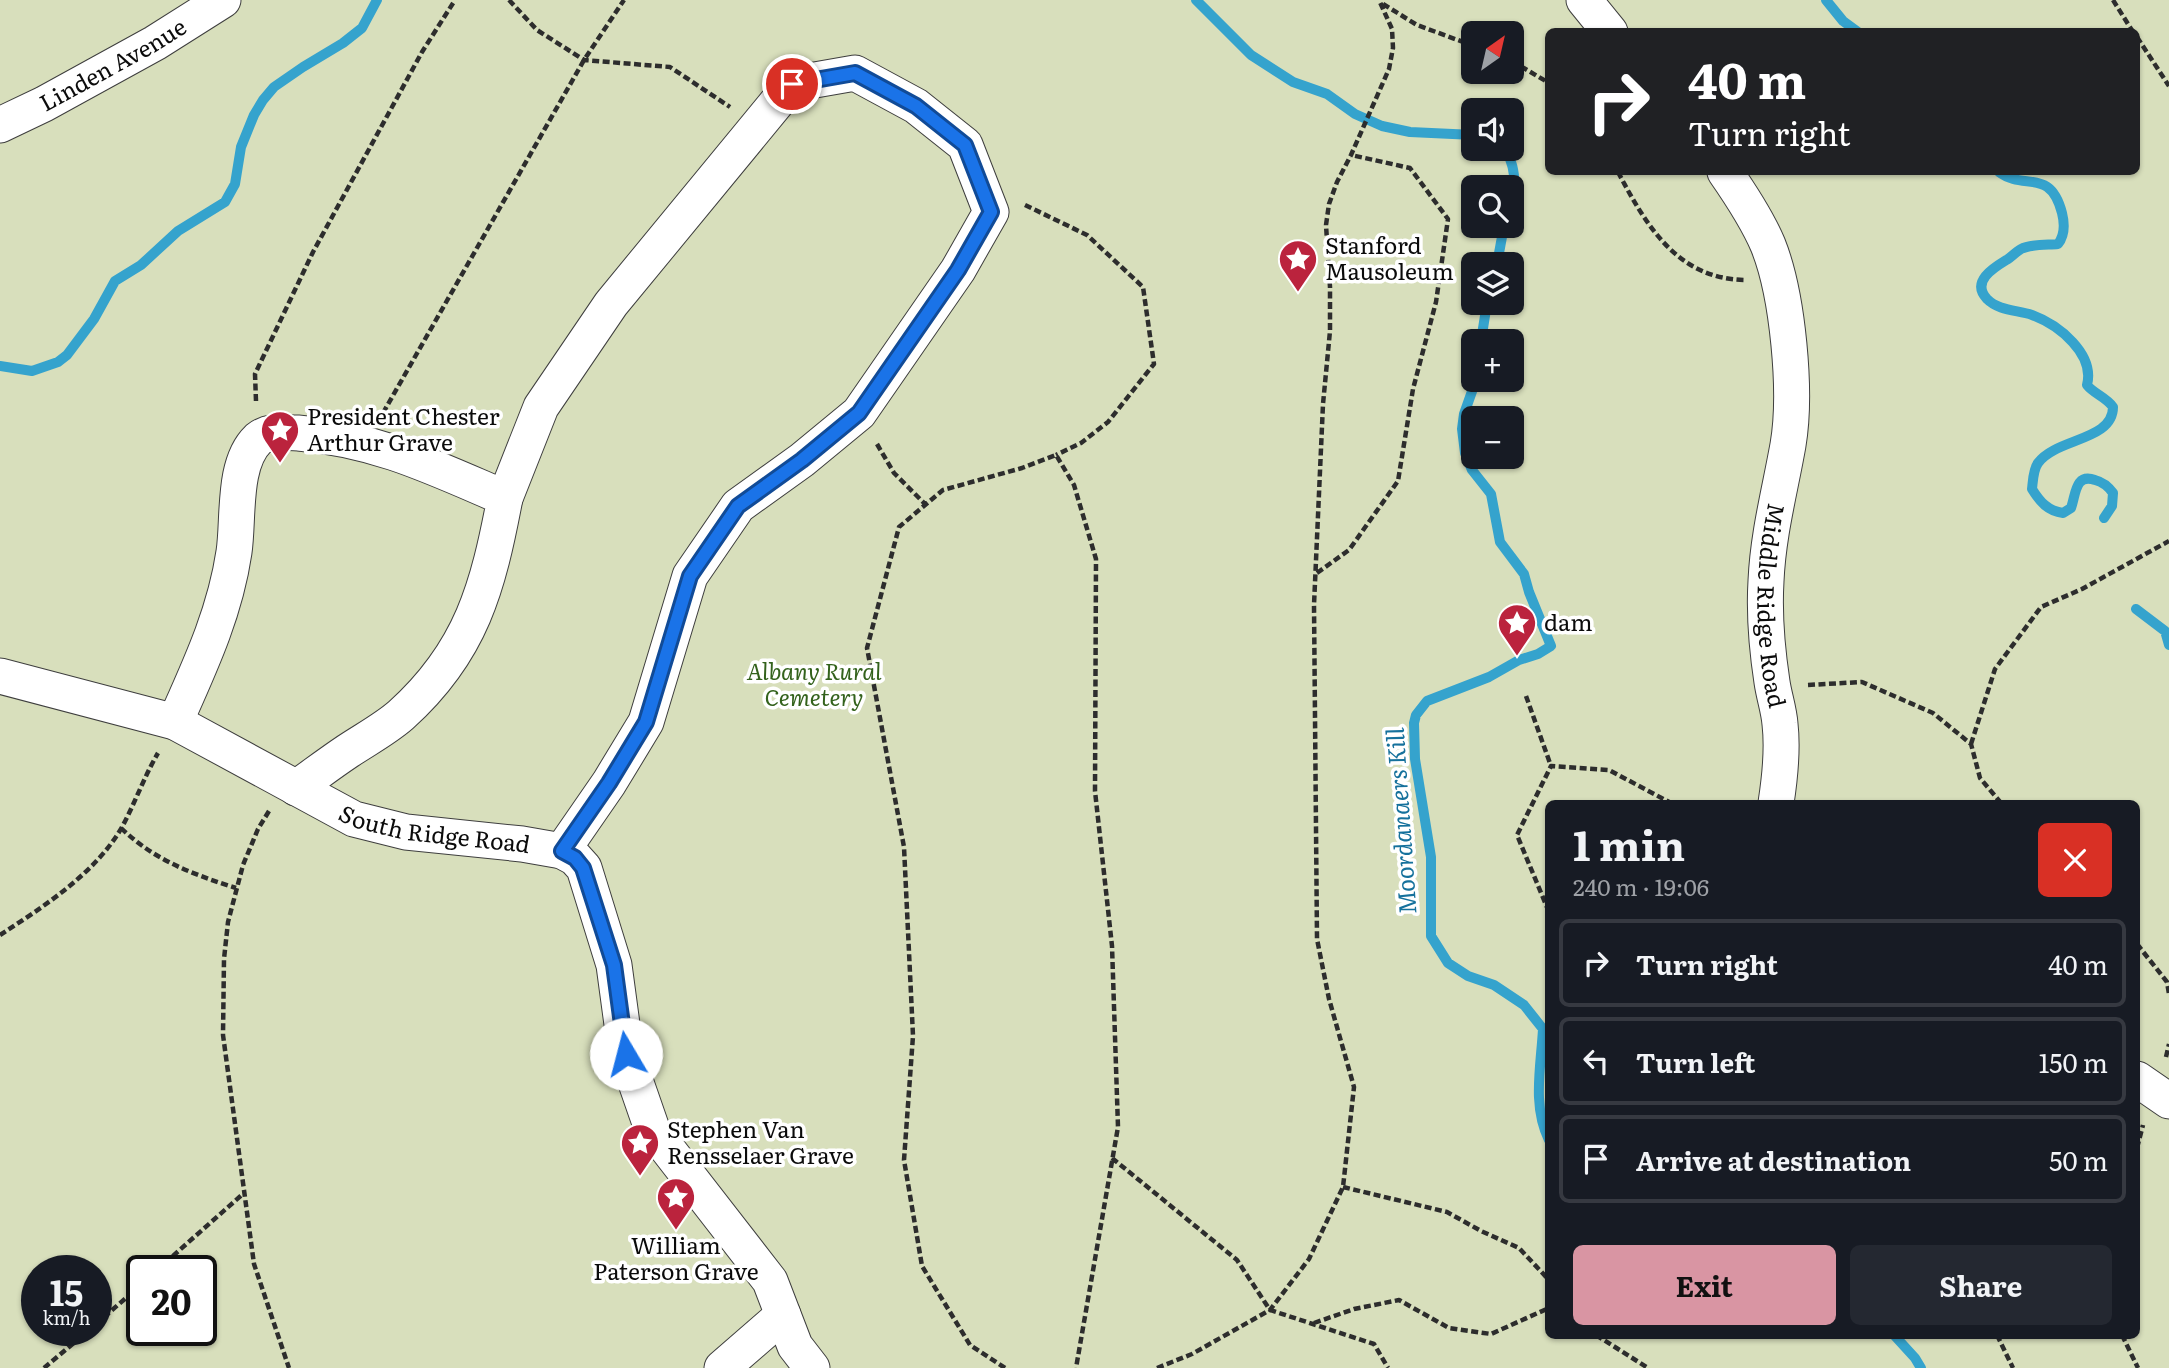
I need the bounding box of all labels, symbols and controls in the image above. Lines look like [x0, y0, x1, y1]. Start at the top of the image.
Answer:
street label: Linden Avenue [33, 9, 192, 118]
north arrow [1461, 21, 1524, 84]
map controls [1461, 21, 1524, 469]
text: 40 m [1688, 41, 1806, 114]
pin [762, 54, 822, 114]
icon: right [1573, 56, 1664, 147]
icon: arrive [773, 65, 811, 103]
button: sound [1461, 98, 1524, 161]
text: Turn right [1688, 108, 1850, 156]
button: search [1461, 175, 1524, 238]
place label: Stanford Mausoleum [1325, 227, 1454, 287]
place icon: Stanford Mausoleum [1277, 238, 1319, 293]
button: layers [1461, 252, 1524, 315]
button: + [1461, 329, 1524, 392]
place label: President Chester Arthur Grave [307, 398, 500, 458]
button: − [1461, 406, 1524, 469]
place icon: President Chester Arthur Grave [259, 409, 301, 464]
street label: Middle Ridge Road [1750, 501, 1796, 711]
place icon: dam [1496, 602, 1538, 657]
place label: dam [1544, 604, 1593, 638]
park label: Albany Rural Cemetery [746, 653, 882, 713]
water label: Moordanaers Kill [1376, 727, 1423, 916]
street label: South Ridge Road [333, 795, 533, 860]
text: 1 min [1573, 812, 1685, 874]
button: close [2038, 823, 2112, 897]
text: 240 m · 19:06 [1573, 869, 1709, 903]
icon: right [1577, 944, 1615, 982]
text: Turn right [1636, 944, 1778, 983]
text: 40 m [2048, 944, 2108, 983]
position arrow [589, 1017, 663, 1091]
icon: left [1577, 1042, 1615, 1080]
text: Turn left [1636, 1042, 1755, 1081]
text: 150 m [2039, 1042, 2108, 1081]
place label: Stephen Van Rensselaer Grave [667, 1111, 854, 1171]
place icon: Stephen Van Rensselaer Grave [619, 1122, 661, 1177]
icon: arrive [1577, 1140, 1615, 1178]
text: Arrive at destination [1636, 1140, 1911, 1179]
text: 50 m [2049, 1140, 2108, 1179]
place icon: William Paterson Grave [655, 1176, 697, 1231]
place label: William Paterson Grave [593, 1227, 759, 1287]
button: Exit [1573, 1245, 1836, 1325]
button: Share [1850, 1245, 2112, 1325]
speed limit sign: 20 [126, 1255, 217, 1346]
text: 15 [50, 1265, 83, 1317]
text: km/h [43, 1304, 90, 1331]

